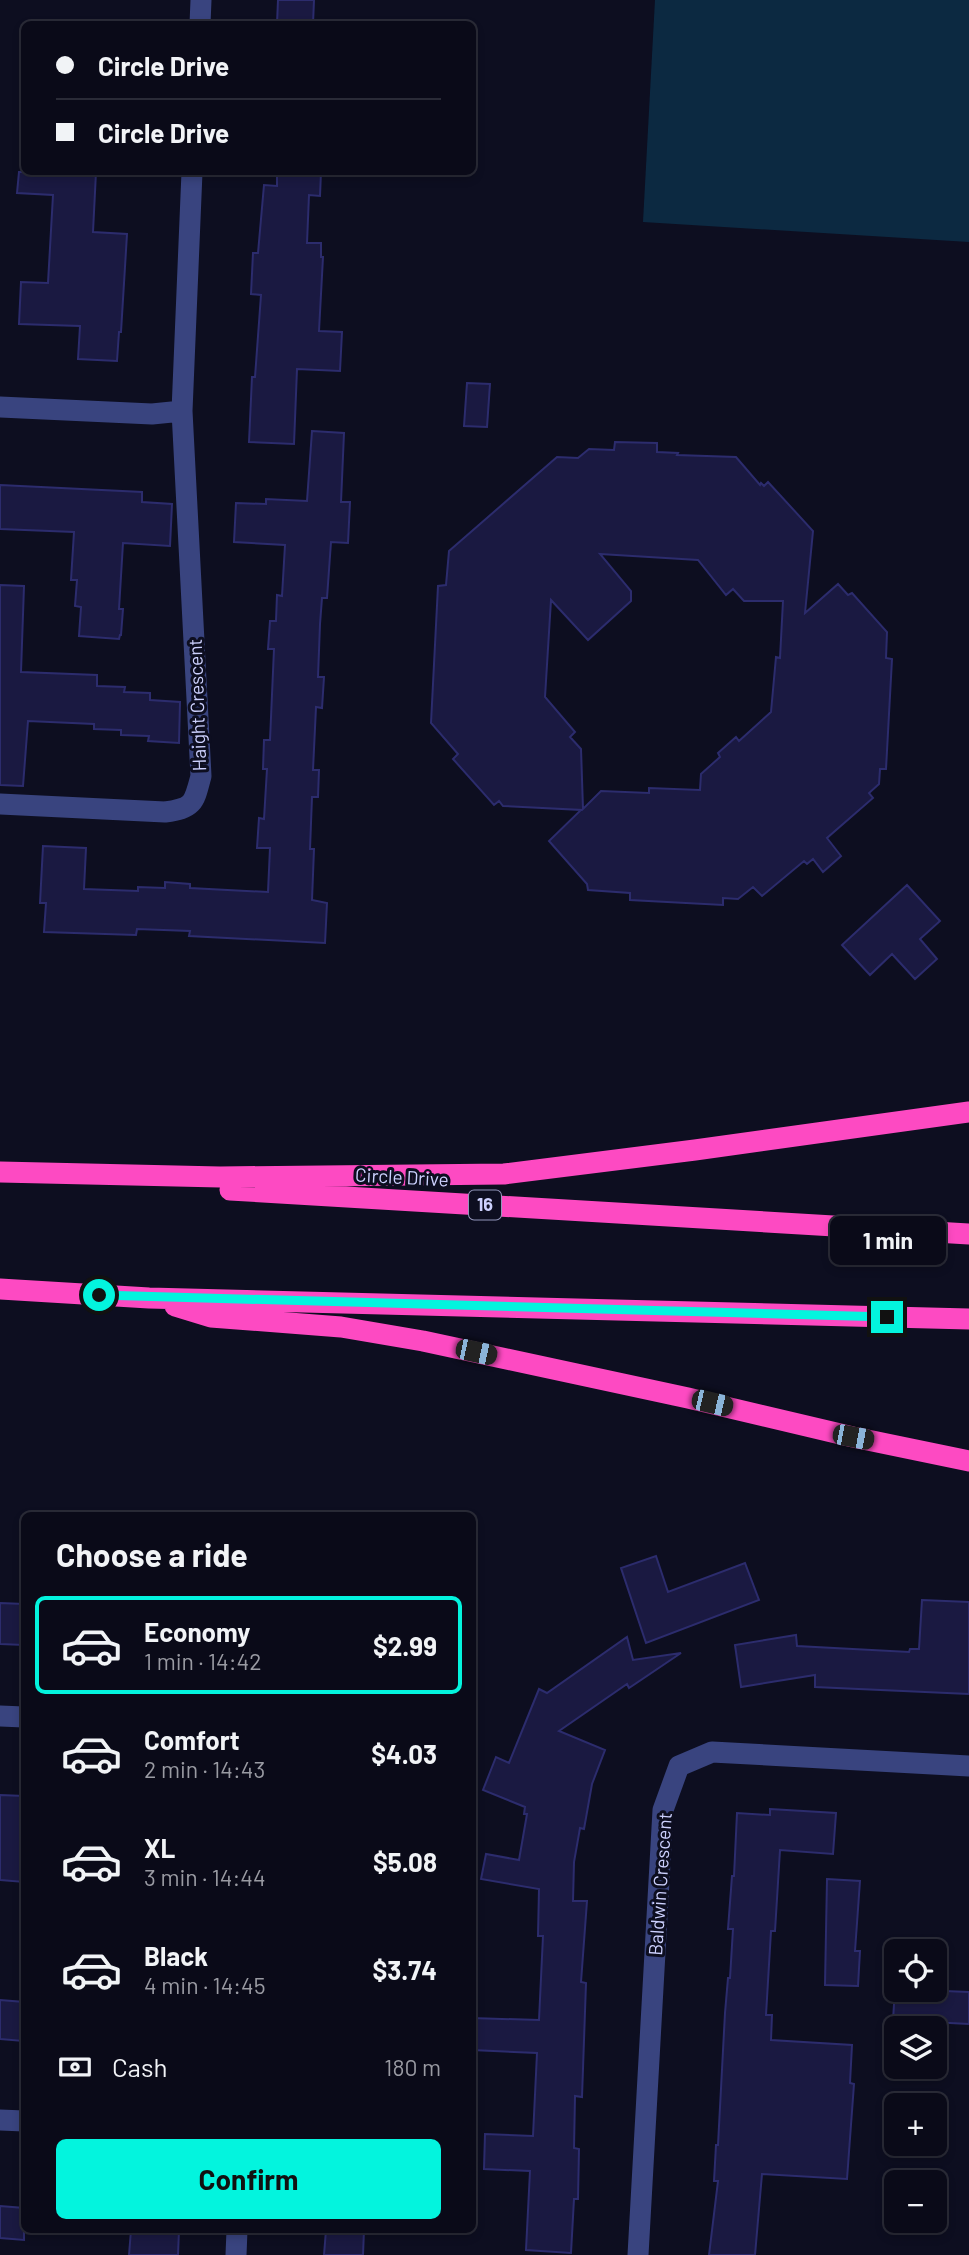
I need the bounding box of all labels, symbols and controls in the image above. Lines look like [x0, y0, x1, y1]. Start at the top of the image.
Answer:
text: Circle Drive [98, 50, 229, 81]
text: Circle Drive [98, 117, 229, 148]
street label: Haight Crescent [183, 638, 210, 772]
street label: Circle Drive [355, 1163, 449, 1190]
road number: 16 [469, 1190, 501, 1220]
callout: 1 min [829, 1216, 945, 1264]
text: 1 min [863, 1226, 913, 1254]
route start [83, 1279, 115, 1311]
route end [871, 1301, 903, 1333]
car [454, 1337, 499, 1367]
car [690, 1388, 735, 1418]
car [831, 1423, 876, 1451]
text: Choose a ride [56, 1535, 248, 1573]
icon: car [60, 1614, 123, 1677]
text: Economy [144, 1616, 250, 1647]
text: $2.99 [373, 1630, 437, 1661]
text: 1 min · 14:42 [144, 1647, 261, 1675]
icon: car [60, 1722, 123, 1785]
text: Comfort [144, 1724, 240, 1755]
text: $4.03 [371, 1738, 437, 1769]
text: 2 min · 14:43 [144, 1755, 265, 1783]
street label: Baldwin Crescent [643, 1812, 676, 1956]
icon: car [60, 1830, 123, 1893]
text: XL [144, 1832, 175, 1863]
text: $5.08 [373, 1846, 437, 1877]
text: 3 min · 14:44 [144, 1863, 266, 1891]
icon: car [60, 1938, 123, 2001]
map controls [884, 1939, 947, 2233]
button: locate [884, 1939, 947, 2002]
text: Black [144, 1940, 208, 1971]
text: $3.74 [372, 1954, 437, 1985]
text: 4 min · 14:45 [144, 1971, 266, 1999]
button: layers [884, 2016, 947, 2079]
icon: cash [56, 2048, 94, 2086]
text: Cash [112, 2051, 167, 2082]
text: 180 m [384, 2053, 441, 2081]
button: + [884, 2093, 947, 2156]
button: Confirm [56, 2139, 441, 2219]
button: − [884, 2170, 947, 2233]

